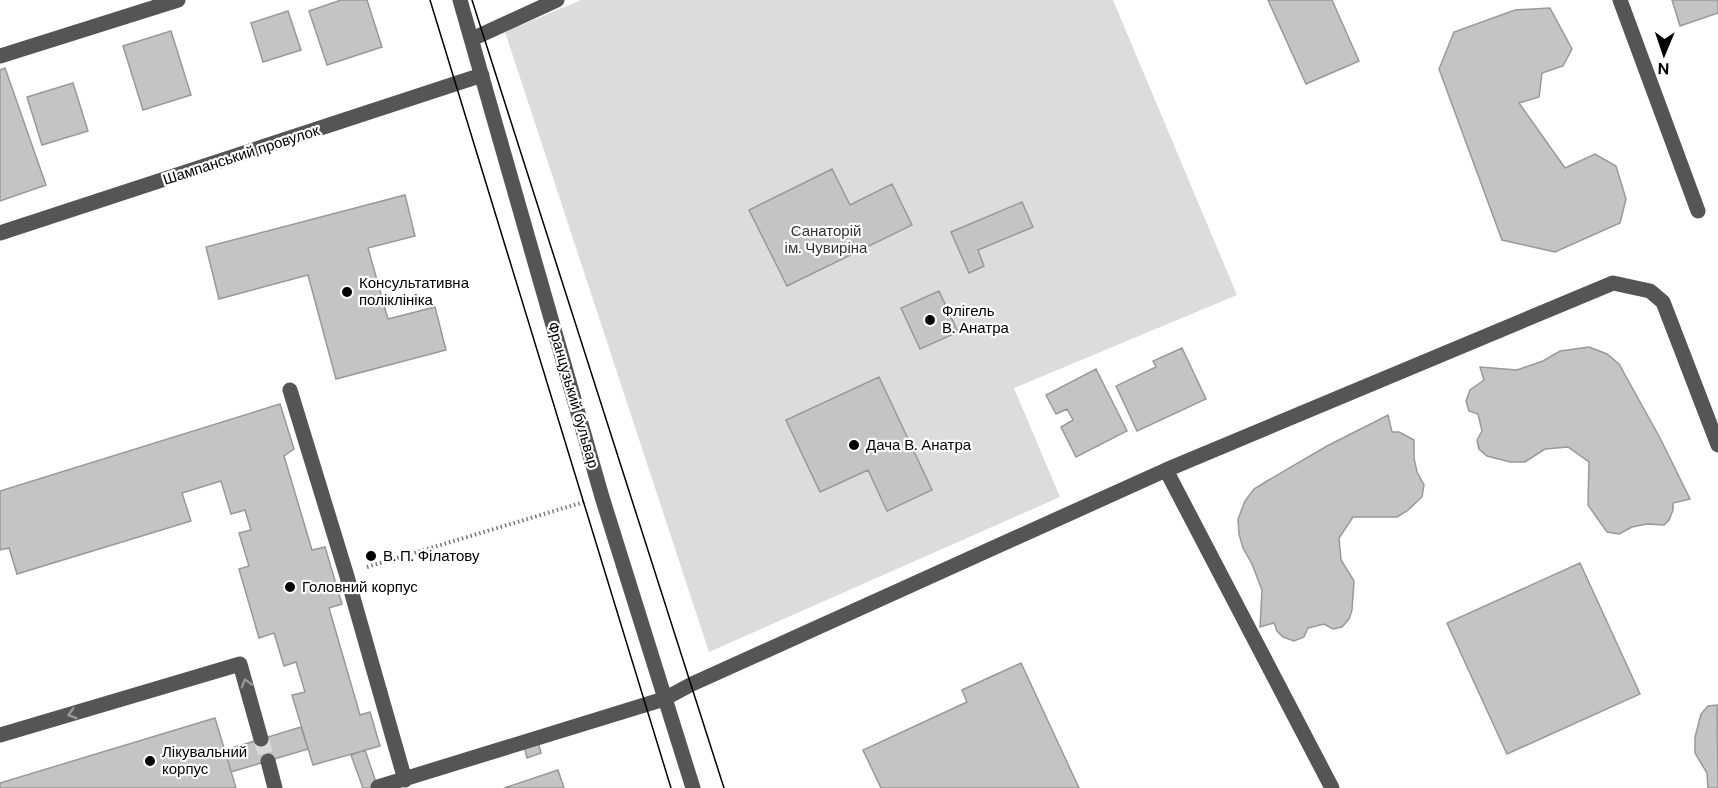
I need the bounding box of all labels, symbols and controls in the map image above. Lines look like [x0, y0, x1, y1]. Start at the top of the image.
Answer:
north arrow [1634, 24, 1694, 84]
text: N [1657, 58, 1670, 79]
street label: Шампанський провулок [160, 120, 322, 190]
park label: Санаторій ім. Чувиріна [785, 221, 868, 258]
place label: Консультативна поліклініка [359, 273, 470, 310]
marker: Консультативна поліклініка [340, 285, 354, 299]
place label: Флігель В. Анатра [942, 301, 1009, 338]
marker: Флігель В. Анатра [923, 313, 937, 327]
street label: Французький бульвар [543, 320, 603, 470]
place label: Дача В. Анатра [866, 435, 972, 455]
marker: Дача В. Анатра [847, 438, 861, 452]
place label: В. П. Філатову [383, 546, 480, 566]
marker: В. П. Філатову [364, 549, 378, 563]
place label: Головний корпус [302, 577, 418, 597]
marker: Головний корпус [283, 580, 297, 594]
one-way arrow [240, 678, 253, 688]
one-way arrow [67, 707, 78, 719]
place label: Лікувальний корпус [162, 742, 247, 779]
marker: Лікувальний корпус [143, 754, 157, 768]

